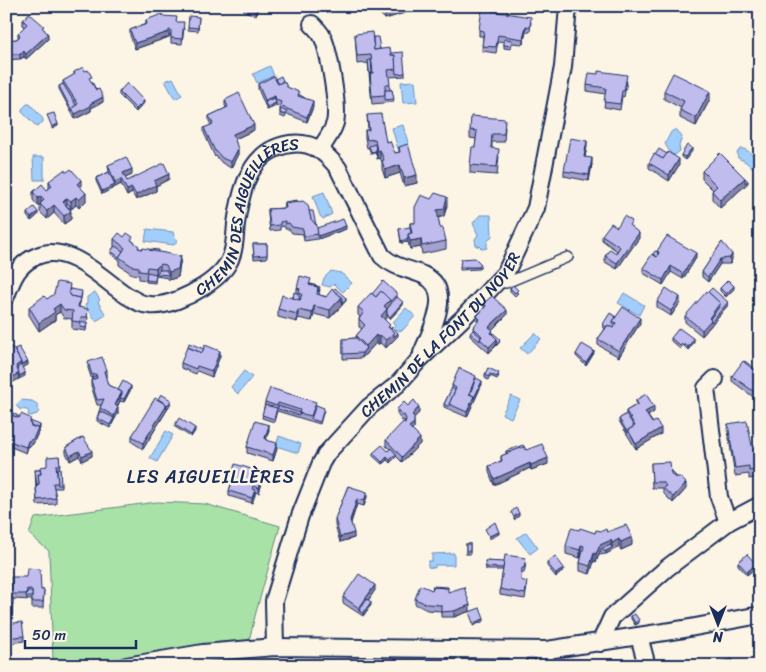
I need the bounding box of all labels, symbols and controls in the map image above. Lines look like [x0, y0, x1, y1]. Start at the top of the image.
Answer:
street label: CHEMIN DES AIGUEILLÈRES [189, 129, 300, 304]
street label: CHEMIN DE LA FONT DU NOYER [352, 247, 529, 424]
district label: LES AIGUEILLÈRES [127, 461, 295, 493]
north arrow [694, 600, 744, 650]
scale bar [25, 617, 136, 649]
text: 50 m [32, 622, 67, 648]
text: N [713, 624, 724, 649]

